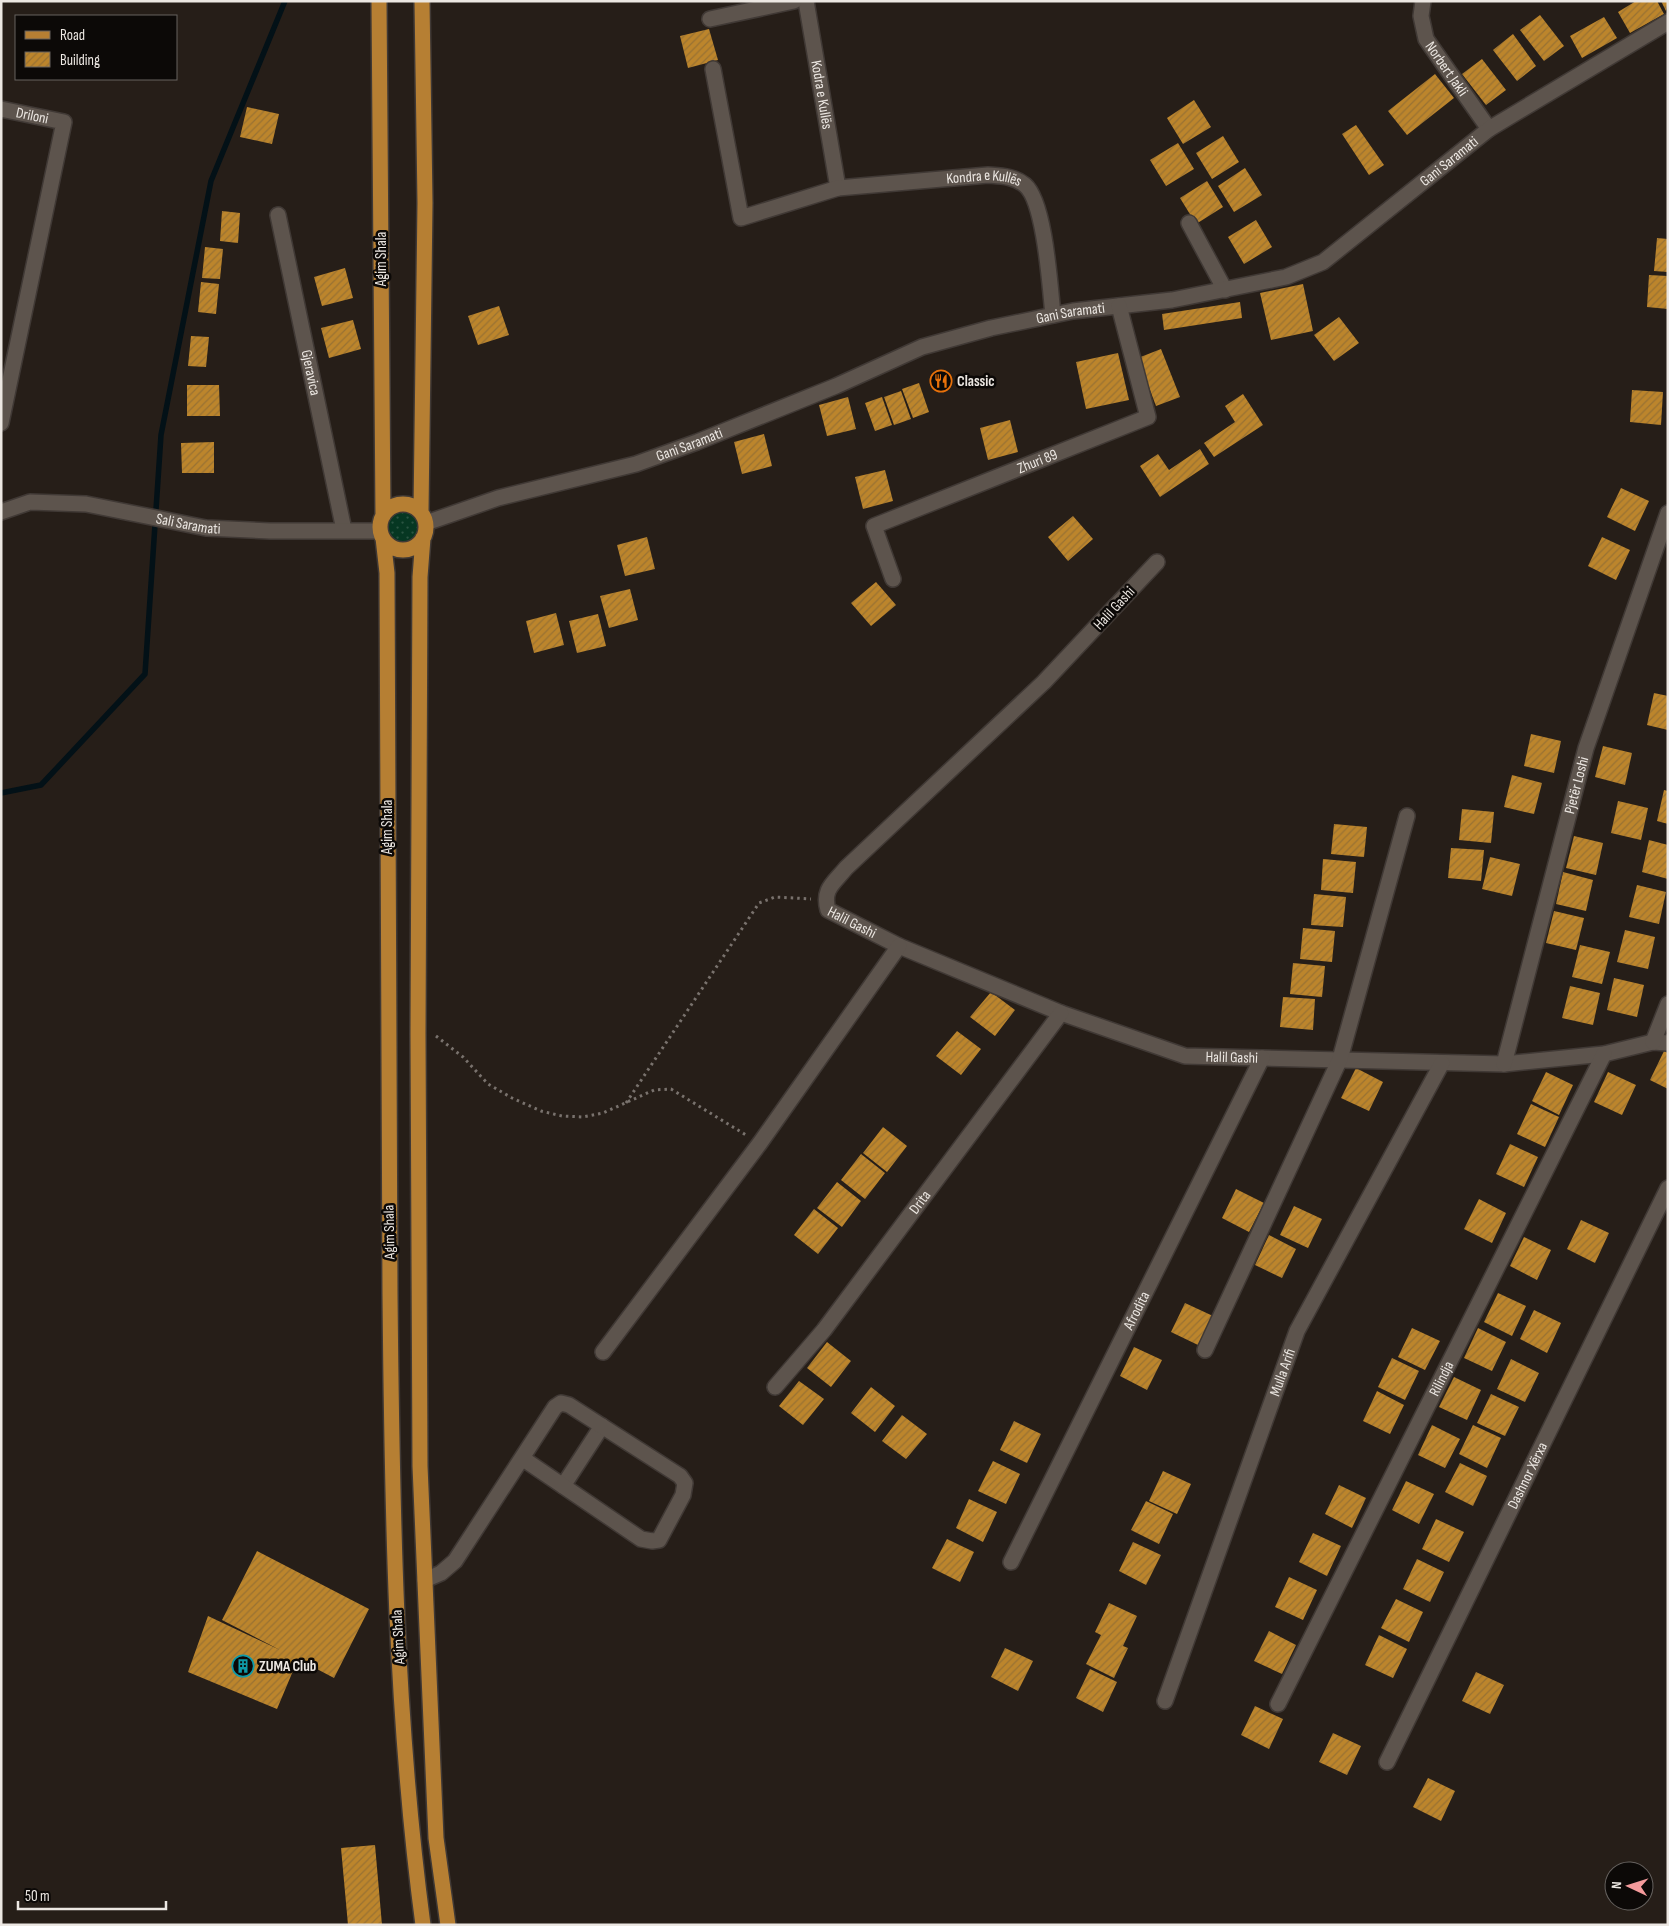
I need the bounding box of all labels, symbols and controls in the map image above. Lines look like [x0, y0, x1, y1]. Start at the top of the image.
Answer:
legend [15, 15, 178, 80]
text: Road [60, 26, 85, 45]
street label: Norbert Jakli [1421, 38, 1472, 100]
text: Building [60, 51, 100, 70]
street label: Kodra e Kullës [806, 59, 837, 131]
street label: Driloni [14, 103, 50, 129]
street label: Gani Saramati [1416, 132, 1483, 191]
street label: Kondra e Kullës [946, 166, 1025, 191]
street label: Agim Shala [372, 231, 391, 287]
street label: Gani Saramati [1034, 298, 1106, 328]
street label: Gjeravica [296, 348, 325, 397]
restaurant icon: Classic [929, 369, 953, 393]
place label: Classic [957, 372, 995, 391]
street label: Gani Saramati [653, 424, 726, 466]
street label: Zhuri 89 [1015, 445, 1060, 478]
street label: Sali Saramati [154, 509, 221, 539]
street label: Halil Gashi [1090, 583, 1139, 634]
street label: Pjetër Loshi [1560, 754, 1593, 816]
street label: Agim Shala [378, 799, 397, 855]
street label: Halil Gashi [824, 902, 880, 943]
street label: Halil Gashi [1205, 1048, 1258, 1068]
street label: Drita [905, 1186, 935, 1218]
street label: Agim Shala [380, 1204, 399, 1260]
street label: Afrodita [1119, 1288, 1154, 1334]
street label: Mulla Arifi [1265, 1346, 1300, 1399]
street label: Rilindja [1425, 1358, 1458, 1400]
street label: Dashnor Xërxa [1503, 1439, 1552, 1512]
street label: Agim Shala [388, 1609, 409, 1666]
building icon: ZUMA Club [231, 1654, 255, 1678]
place label: ZUMA Club [259, 1657, 316, 1676]
north arrow [1604, 1861, 1654, 1911]
scale bar [18, 1878, 165, 1910]
text: N [1608, 1881, 1625, 1889]
text: 50 m [25, 1887, 50, 1906]

